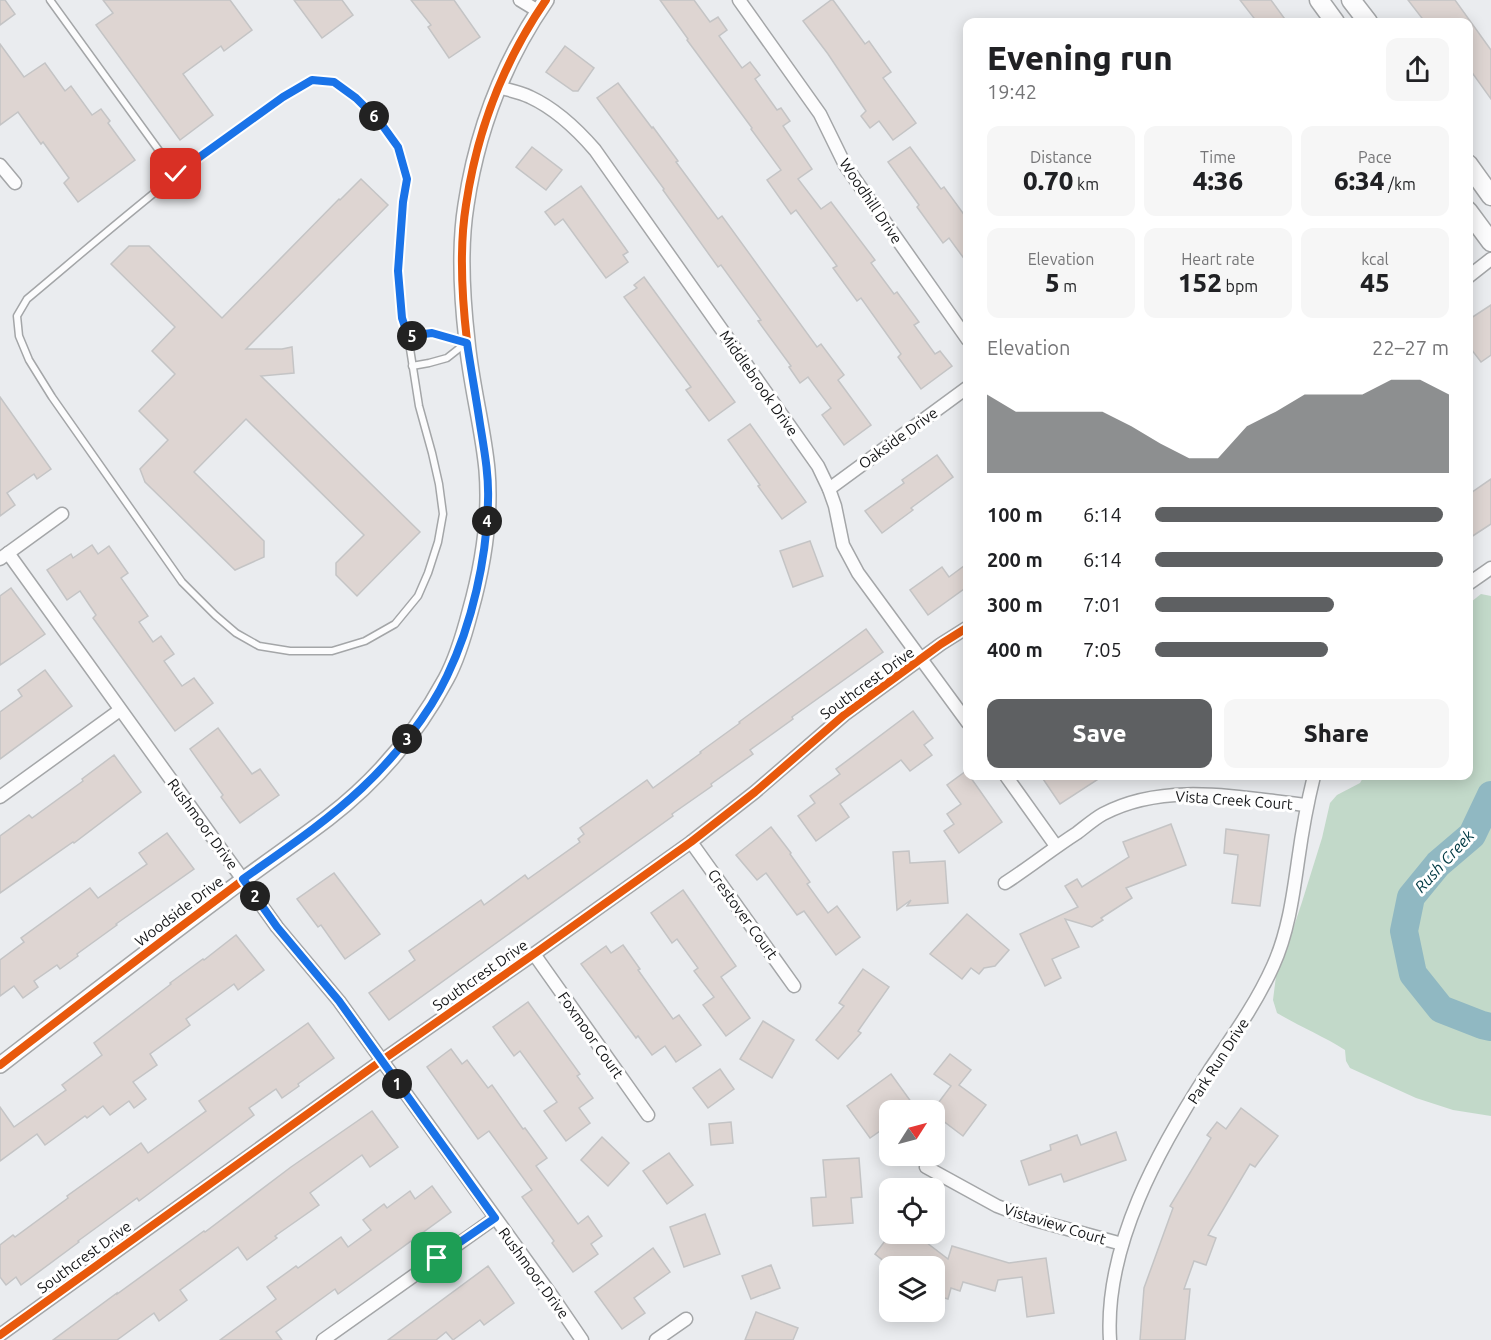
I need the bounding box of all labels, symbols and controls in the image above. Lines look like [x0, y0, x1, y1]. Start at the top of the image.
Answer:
button: share [1386, 38, 1449, 101]
text: Evening run [987, 39, 1173, 76]
text: 19:42 [987, 80, 1037, 103]
pin: 6 [359, 101, 389, 131]
text: 6 [369, 107, 379, 125]
pin [150, 148, 201, 199]
text: Distance [1030, 148, 1092, 166]
text: Time [1200, 148, 1236, 166]
text: Pace [1358, 148, 1392, 166]
street label: Woodhill Drive [836, 155, 906, 247]
icon: check [159, 157, 192, 190]
text: 0.70 [1023, 166, 1073, 195]
text: 4:36 [1193, 166, 1243, 195]
text: 6:34 [1334, 166, 1384, 195]
text: km [1073, 175, 1099, 193]
text: /km [1384, 175, 1416, 193]
text: Elevation [1028, 250, 1094, 268]
text: Heart rate [1181, 250, 1255, 268]
text: kcal [1361, 250, 1389, 268]
text: 5 [1045, 268, 1060, 297]
text: 152 [1178, 268, 1222, 297]
text: 45 [1360, 268, 1390, 297]
text: m [1060, 277, 1077, 295]
text: bpm [1222, 277, 1258, 295]
pin: 5 [397, 321, 427, 351]
text: 5 [407, 327, 417, 345]
street label: Middlebrook Drive [716, 327, 802, 439]
text: Elevation [987, 336, 1070, 359]
text: 22–27 m [1372, 336, 1449, 359]
street label: Oakside Drive [855, 404, 941, 472]
text: 100 m [987, 503, 1043, 526]
text: 6:14 [1083, 503, 1122, 526]
pin: 4 [472, 506, 502, 536]
text: 4 [482, 512, 492, 530]
text: 200 m [987, 548, 1043, 571]
text: 6:14 [1083, 548, 1122, 571]
text: 300 m [987, 593, 1043, 616]
text: 7:01 [1083, 593, 1122, 616]
text: 400 m [987, 638, 1043, 661]
text: 7:05 [1083, 638, 1122, 661]
street label: Southcrest Drive [817, 643, 917, 723]
button: Save [987, 699, 1212, 768]
button: Share [1224, 699, 1449, 768]
pin: 3 [392, 724, 422, 754]
text: 3 [402, 730, 412, 748]
street label: Rushmoor Drive [164, 775, 242, 873]
street label: Vista Creek Court [1175, 787, 1293, 813]
water label: Rush Creek [1411, 826, 1478, 896]
street label: Crestover Court [705, 866, 781, 962]
street label: Woodside Drive [132, 872, 226, 950]
pin: 2 [240, 881, 270, 911]
text: 2 [250, 887, 260, 905]
street label: Southcrest Drive [429, 936, 531, 1014]
street label: Foxmoor Court [555, 988, 627, 1082]
street label: Park Run Drive [1184, 1015, 1252, 1107]
pin: 1 [382, 1069, 412, 1099]
text: 1 [392, 1075, 402, 1093]
north arrow [879, 1100, 945, 1166]
map controls [879, 1100, 945, 1322]
button: locate [879, 1178, 945, 1244]
street label: Vistaview Court [1002, 1200, 1108, 1248]
street label: Southcrest Drive [34, 1217, 134, 1297]
street label: Rushmoor Drive [495, 1224, 573, 1322]
pin [411, 1232, 462, 1283]
icon: arrive [420, 1241, 453, 1274]
button: layers [879, 1256, 945, 1322]

